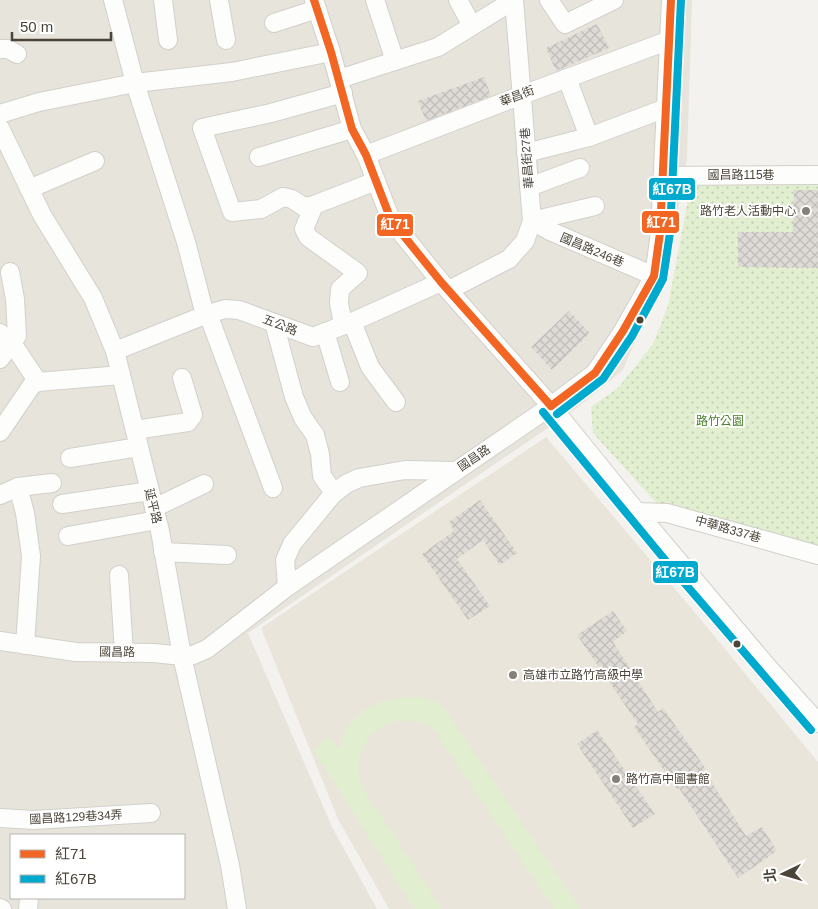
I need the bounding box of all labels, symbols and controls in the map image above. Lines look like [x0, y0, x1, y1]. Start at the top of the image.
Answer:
scale bar [12, 10, 111, 42]
text: 50 m [20, 18, 53, 35]
street label: 華昌街 [498, 83, 536, 109]
street label: 華昌街27巷 [518, 127, 536, 189]
street label: 國昌路115巷 [707, 168, 775, 182]
line badge: 紅67B [648, 177, 696, 201]
text: 紅67B [652, 181, 692, 197]
place label: 路竹老人活動中心 [700, 204, 796, 218]
marker: 路竹老人活動中心 [800, 205, 812, 217]
line badge: 紅71 [641, 210, 680, 234]
line badge: 紅71 [376, 213, 414, 237]
text: 紅71 [646, 214, 676, 230]
text: 紅71 [380, 216, 410, 232]
street label: 國昌路246巷 [558, 230, 626, 270]
street label: 五公路 [261, 312, 299, 338]
unlabelled marker [635, 315, 645, 325]
park label: 路竹公園 [696, 414, 744, 428]
street label: 國昌路 [455, 442, 493, 474]
street label: 延平路 [142, 487, 164, 525]
street label: 中華路337巷 [693, 513, 763, 545]
line badge: 紅67B [652, 560, 699, 584]
text: 紅67B [655, 564, 695, 580]
unlabelled marker [732, 639, 742, 649]
street label: 國昌路 [99, 645, 135, 659]
place label: 高雄市立路竹高級中學 [523, 668, 643, 682]
marker: 高雄市立路竹高級中學 [507, 669, 519, 681]
place label: 路竹高中圖書館 [626, 772, 710, 786]
marker: 路竹高中圖書館 [610, 773, 622, 785]
street label: 國昌路129巷34弄 [29, 808, 123, 826]
legend [10, 834, 185, 899]
text: 紅71 [55, 845, 87, 862]
north arrow [758, 849, 808, 899]
text: 北 [761, 867, 779, 883]
text: 紅67B [55, 870, 97, 887]

